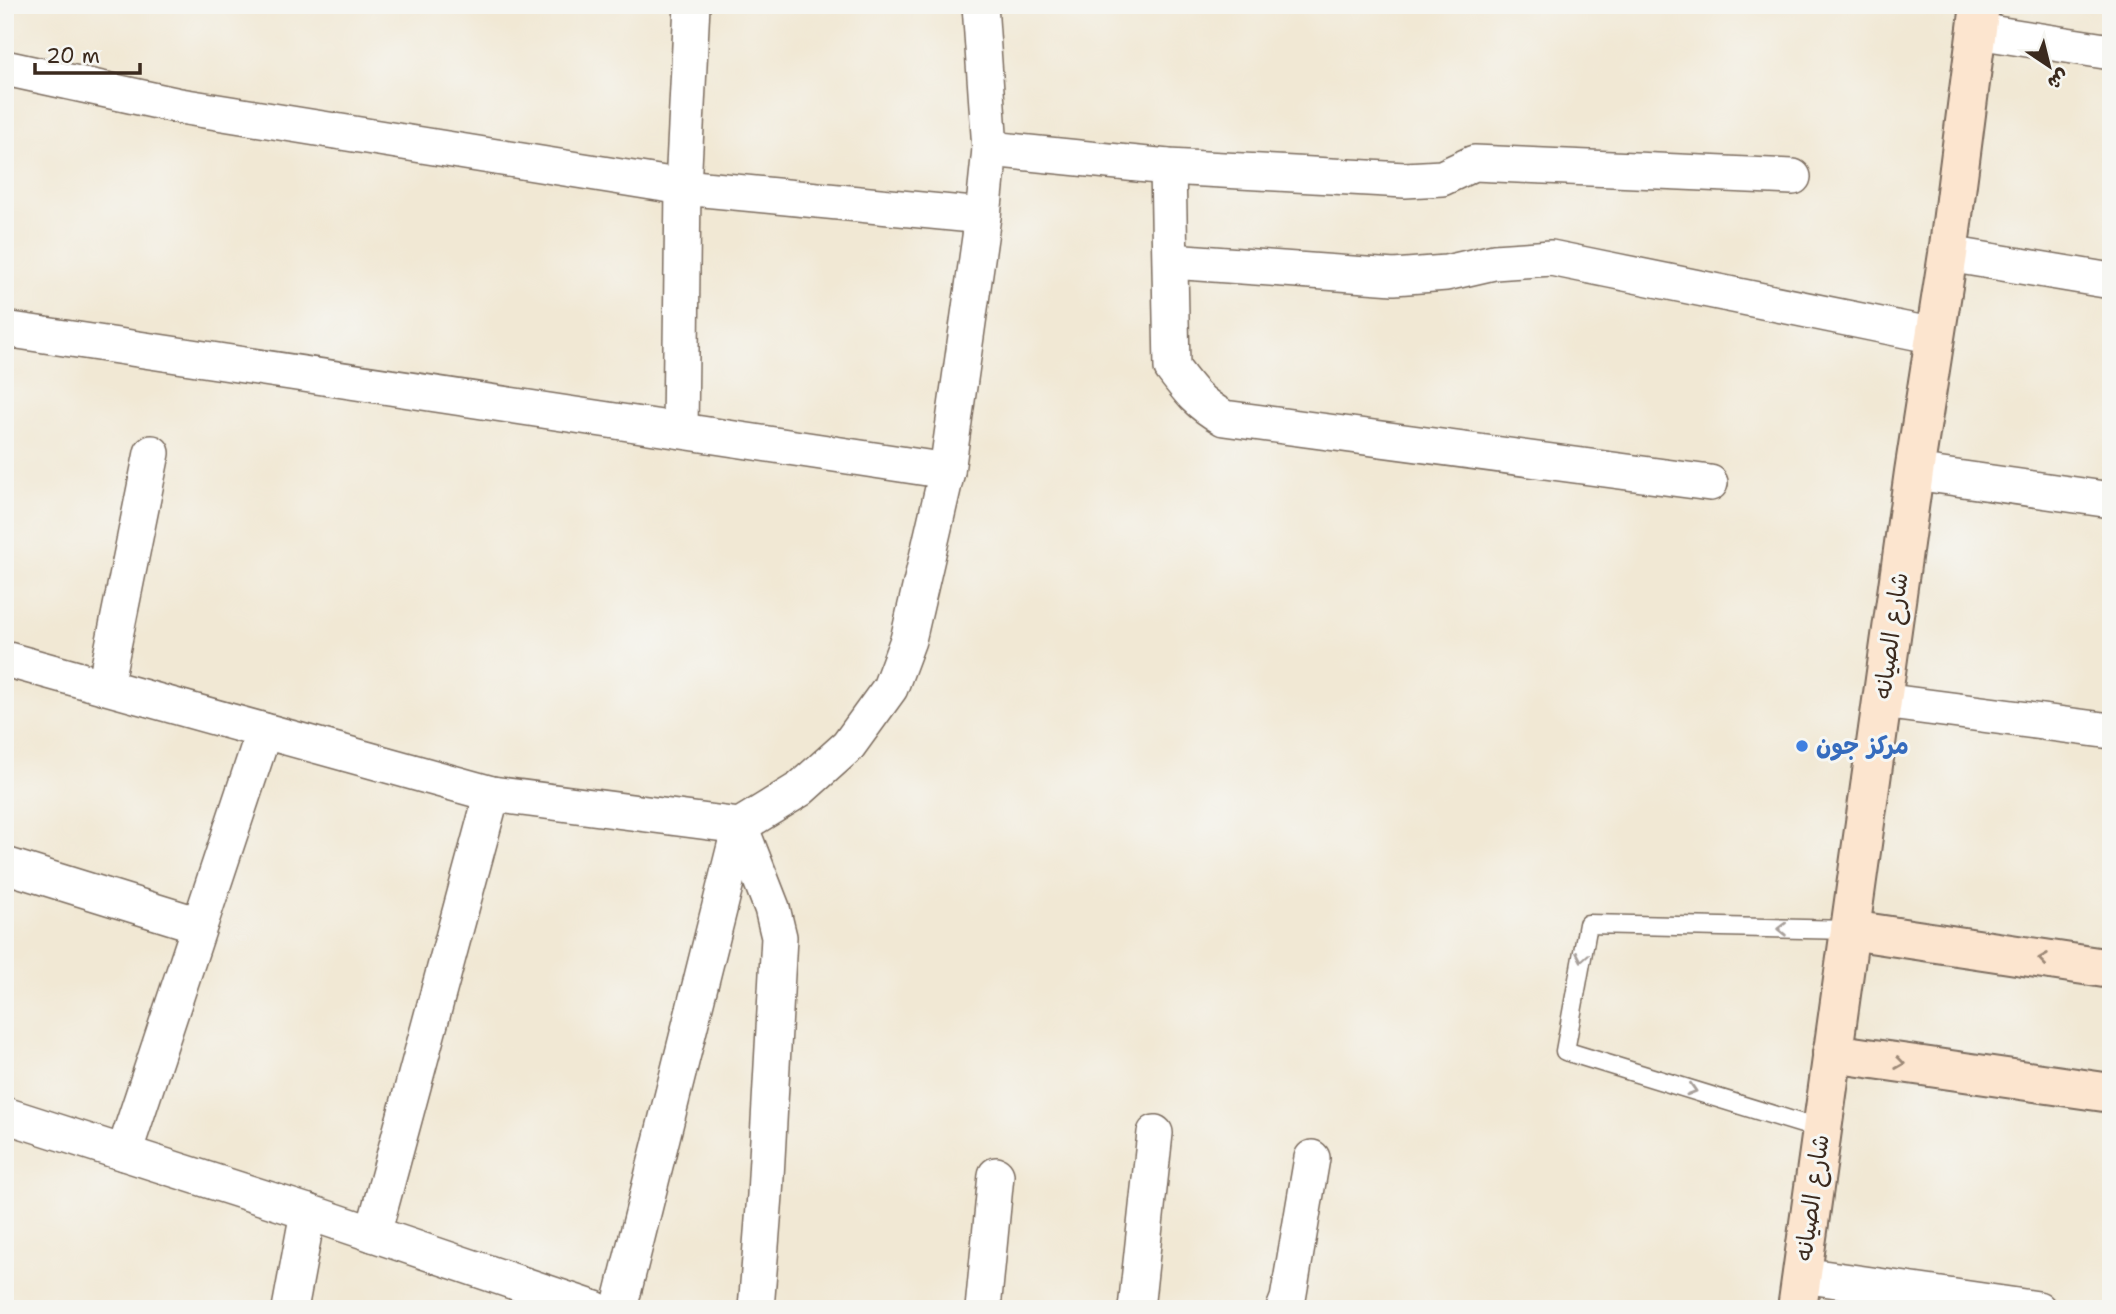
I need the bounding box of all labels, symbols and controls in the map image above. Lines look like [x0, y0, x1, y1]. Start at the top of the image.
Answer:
scale bar [35, 32, 140, 76]
north arrow [2014, 32, 2084, 102]
text: 20 m [46, 42, 100, 70]
text: ش [2043, 63, 2074, 96]
street label: شارع الصيانه [1866, 570, 1917, 702]
place label: مركز جون [1816, 730, 1909, 762]
marker: مركز جون [1794, 738, 1810, 754]
one-way arrow [1776, 921, 1787, 936]
one-way arrow [2037, 951, 2049, 966]
one-way arrow [1575, 952, 1590, 963]
one-way arrow [1894, 1055, 1906, 1070]
one-way arrow [1685, 1082, 1697, 1096]
street label: شارع الصيانه [1787, 1132, 1838, 1264]

